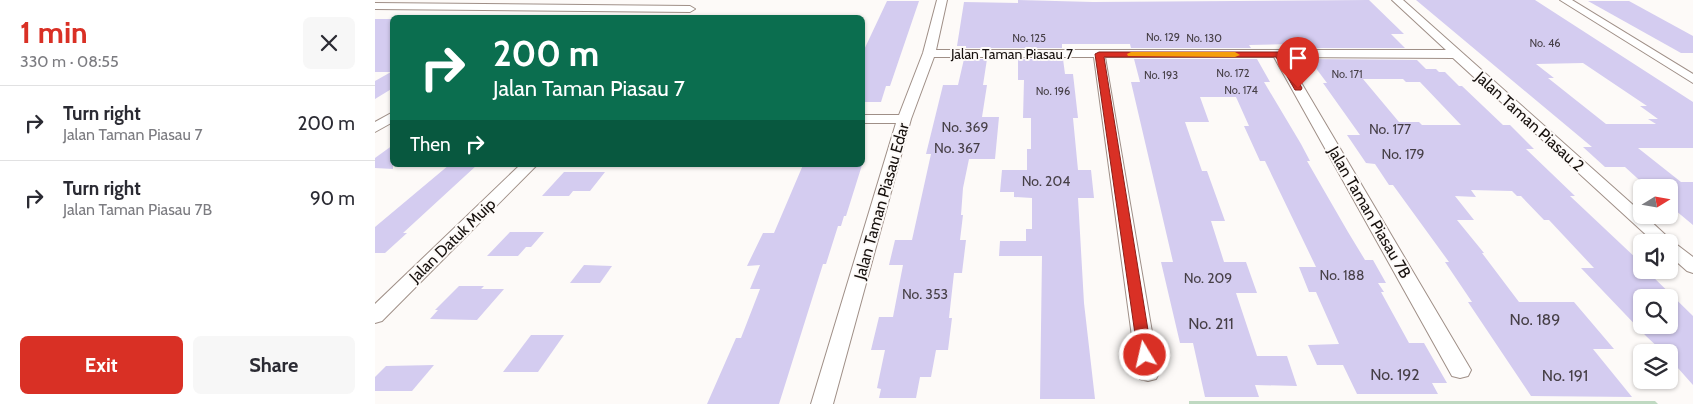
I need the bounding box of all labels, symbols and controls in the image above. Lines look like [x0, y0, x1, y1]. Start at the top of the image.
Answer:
text: 1 min [20, 14, 88, 51]
button: close [303, 17, 355, 69]
house number: No. 129 [1146, 30, 1180, 44]
house number: No. 125 [1012, 31, 1046, 45]
house number: No. 130 [1186, 31, 1222, 45]
text: 200 m [493, 32, 599, 75]
icon: right [410, 35, 475, 100]
house number: No. 46 [1529, 36, 1561, 50]
pin [1277, 37, 1319, 88]
icon: arrive [1284, 44, 1312, 72]
street label: Jalan Taman Piasau 7 [950, 45, 1073, 63]
text: 330 m · 08:55 [20, 52, 119, 71]
house number: No. 172 [1216, 66, 1250, 80]
house number: No. 171 [1331, 67, 1363, 81]
street label: Jalan Taman Piasau 2 [1471, 67, 1588, 175]
house number: No. 193 [1144, 68, 1178, 82]
text: Jalan Taman Piasau 7 [493, 75, 685, 102]
house number: No. 174 [1224, 83, 1258, 97]
house number: No. 196 [1036, 84, 1070, 98]
text: Turn right [63, 102, 141, 125]
icon: right [20, 109, 48, 137]
text: 200 m [298, 112, 355, 135]
house number: No. 369 [942, 118, 988, 136]
street label: Jalan Taman Piasau Edar [850, 120, 913, 282]
house number: No. 177 [1369, 120, 1411, 138]
text: Jalan Taman Piasau 7 [63, 125, 203, 144]
icon: right [461, 130, 489, 158]
text: Then [410, 133, 451, 156]
house number: No. 367 [934, 139, 980, 157]
street label: Jalan Taman Piasau 7B [1324, 142, 1415, 282]
house number: No. 179 [1382, 145, 1425, 163]
house number: No. 204 [1022, 172, 1070, 190]
text: Turn right [63, 177, 141, 200]
north arrow [1633, 179, 1677, 224]
map controls [1633, 179, 1678, 389]
icon: right [20, 184, 48, 212]
text: 90 m [310, 187, 355, 210]
street label: Jalan Datuk Muip [405, 194, 500, 287]
text: Jalan Taman Piasau 7B [63, 200, 212, 219]
button: sound [1633, 234, 1678, 279]
house number: No. 188 [1320, 266, 1364, 284]
house number: No. 209 [1184, 269, 1232, 287]
house number: No. 353 [902, 285, 948, 303]
button: search [1633, 289, 1678, 334]
house number: No. 189 [1510, 310, 1560, 329]
house number: No. 211 [1188, 314, 1234, 333]
position arrow [1118, 328, 1170, 380]
button: Exit [20, 336, 183, 394]
button: Share [193, 336, 355, 394]
button: layers [1633, 344, 1678, 389]
house number: No. 192 [1370, 365, 1420, 384]
house number: No. 191 [1542, 366, 1588, 385]

